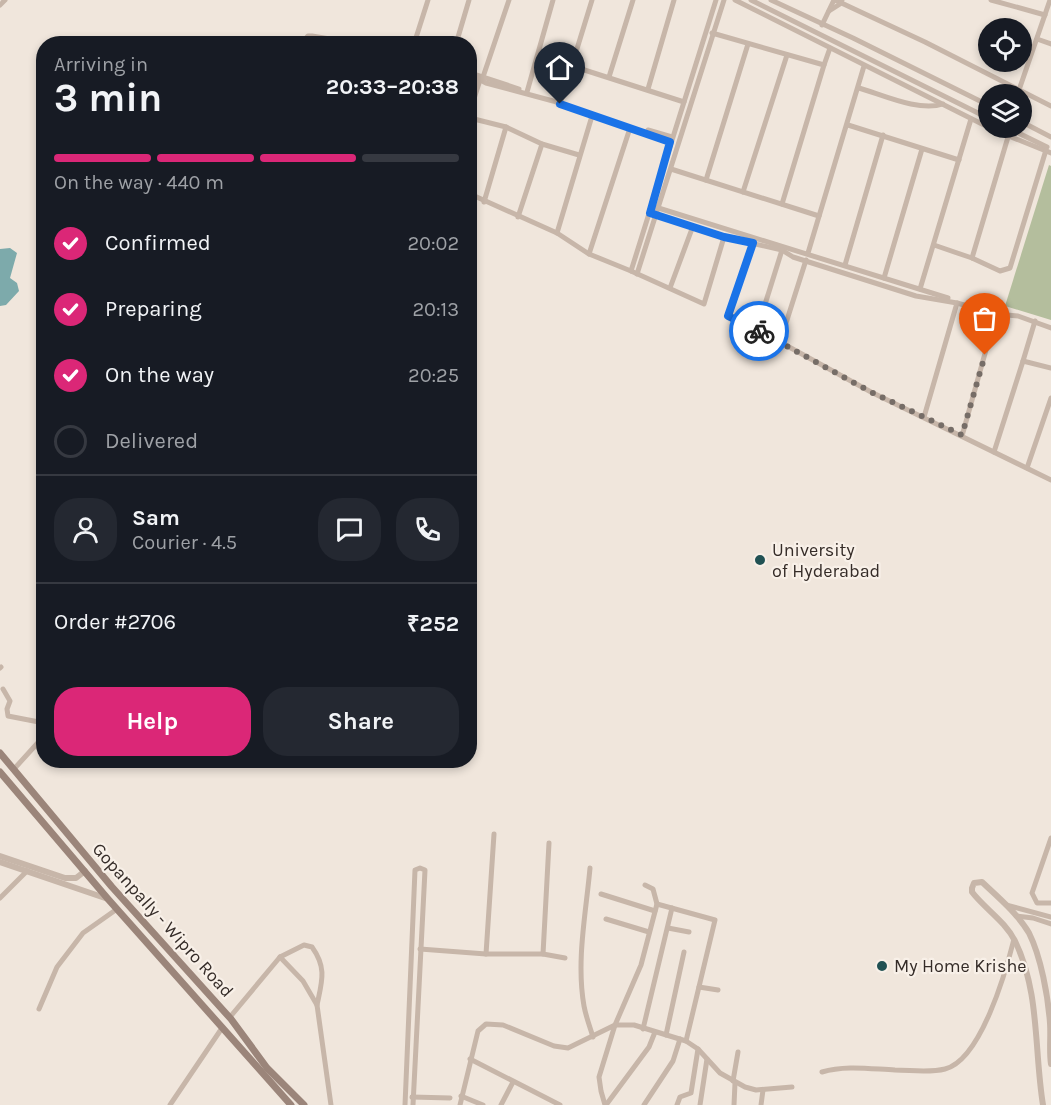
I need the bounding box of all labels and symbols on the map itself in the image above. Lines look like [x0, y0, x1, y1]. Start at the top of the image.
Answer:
pin [534, 42, 585, 104]
pin [959, 293, 1010, 355]
courier [729, 301, 789, 361]
place label: University of Hyderabad [772, 539, 880, 582]
marker: University of Hyderabad [753, 553, 767, 567]
street label: Gopanpally - Wipro Road [88, 838, 238, 1002]
place label: My Home Krishe [894, 955, 1027, 977]
marker: My Home Krishe [875, 959, 889, 973]

